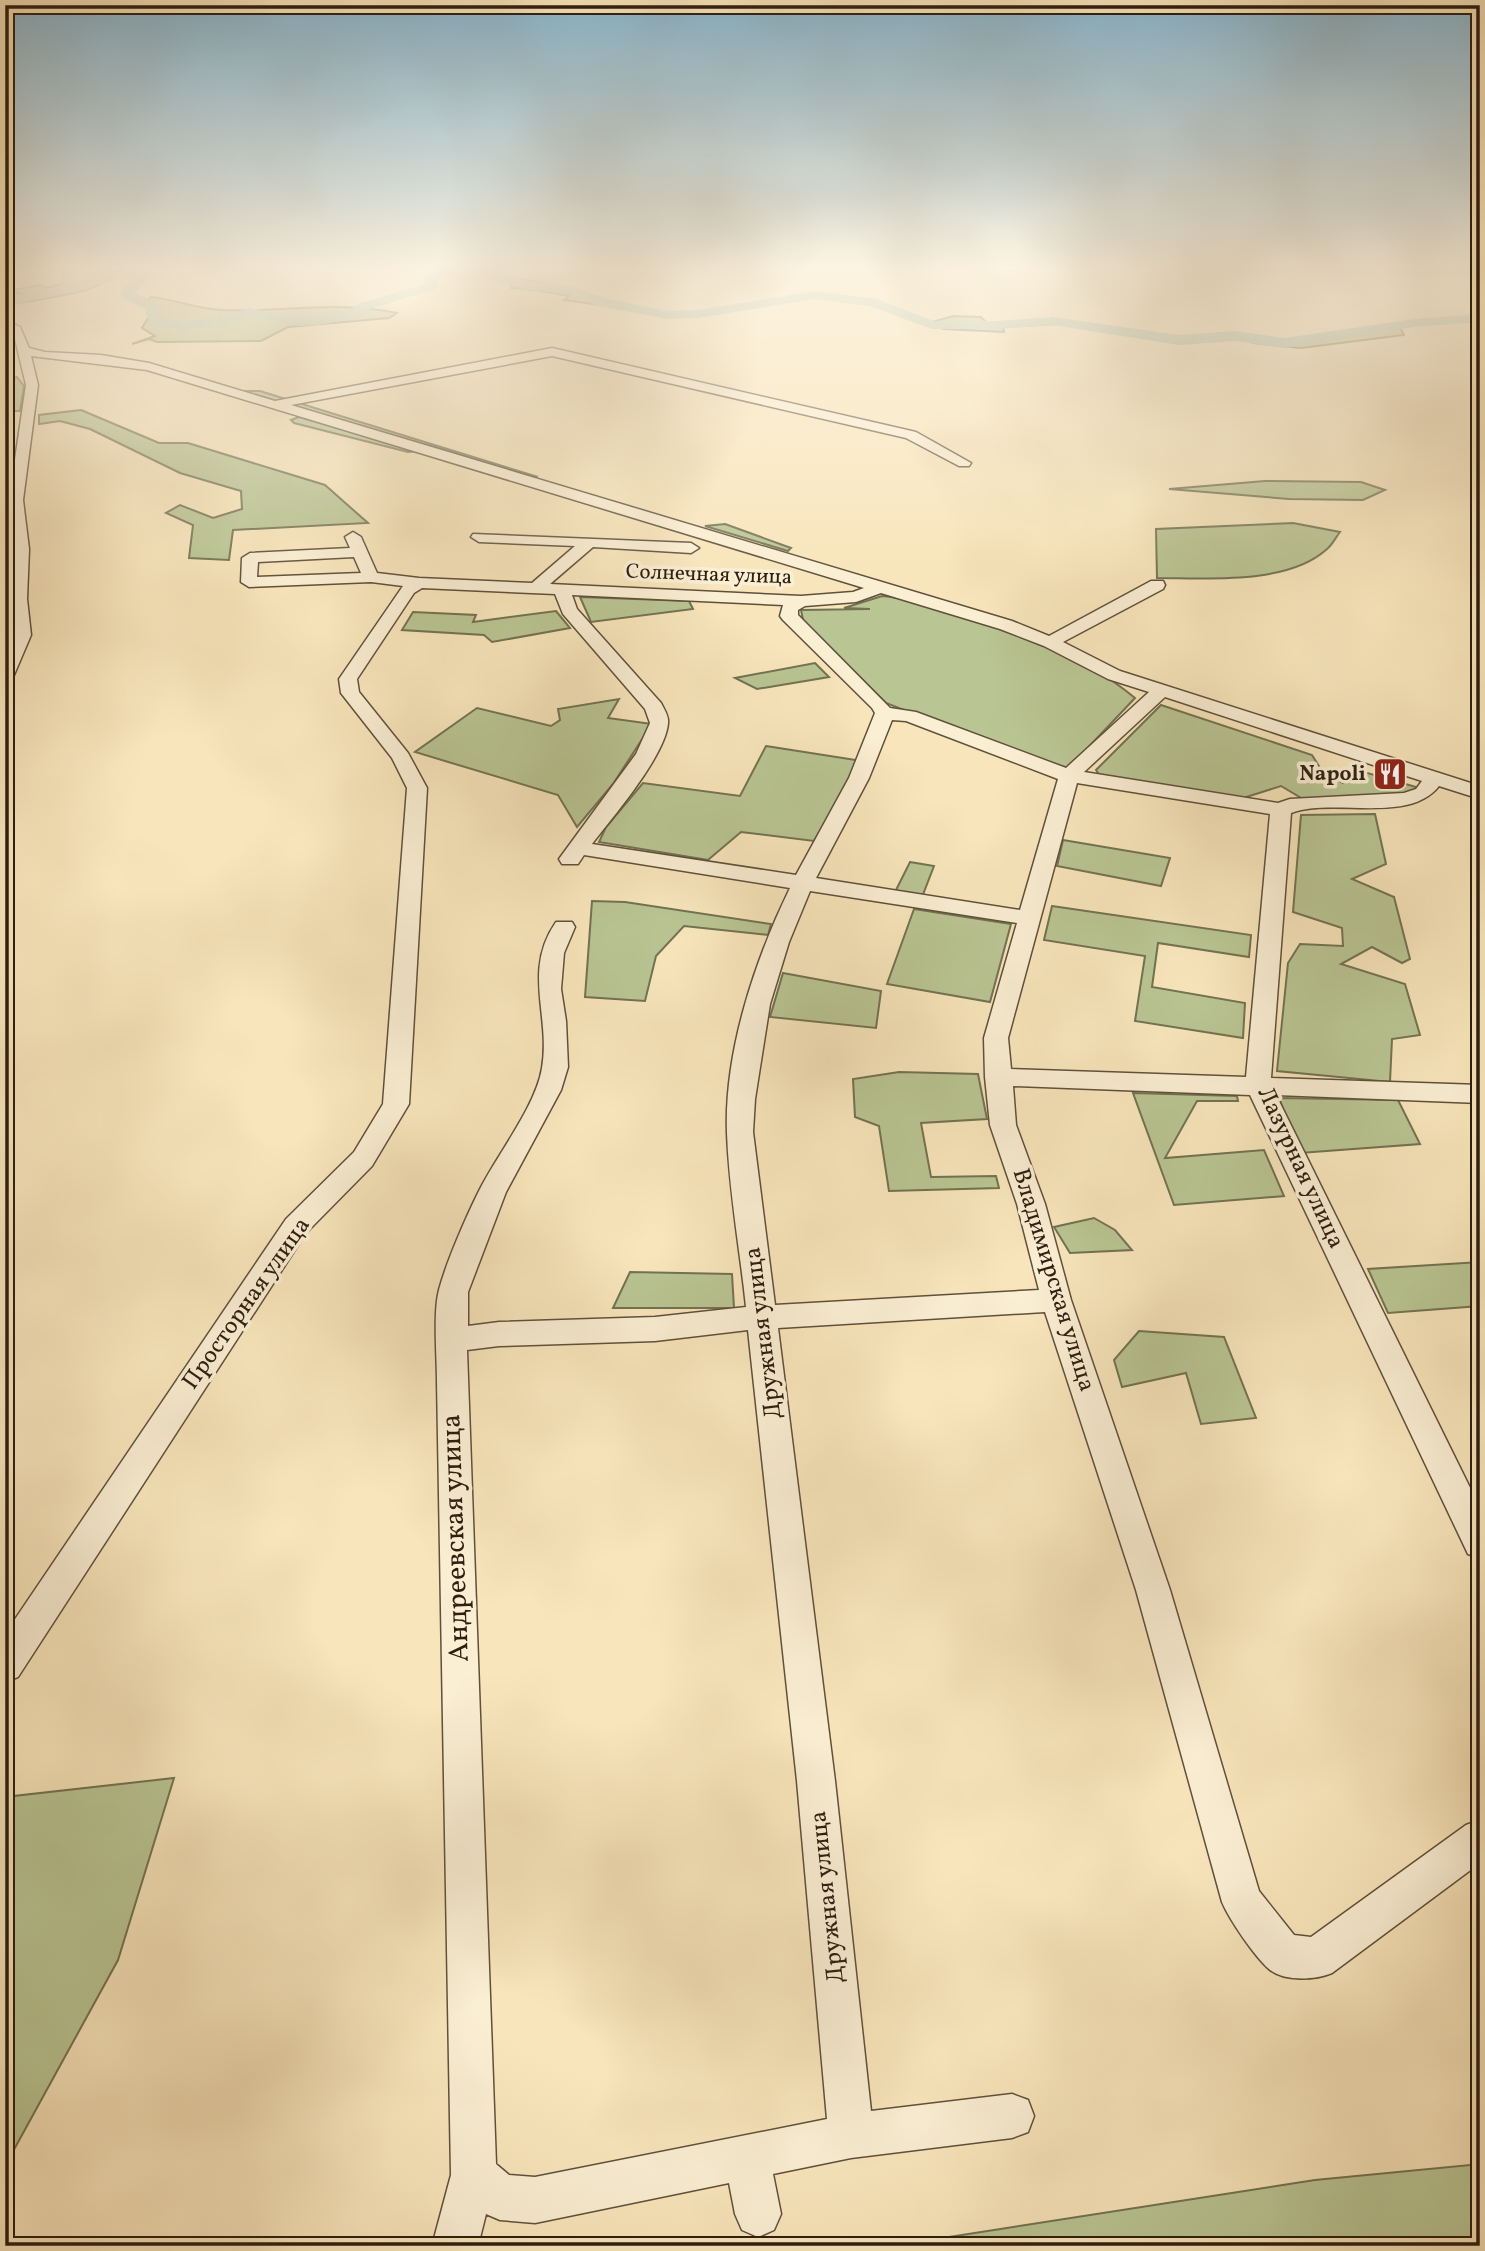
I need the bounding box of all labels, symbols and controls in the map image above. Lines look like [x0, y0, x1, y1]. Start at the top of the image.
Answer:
street label: Солнечная улица [625, 558, 793, 592]
restaurant icon: Napoli [1371, 755, 1409, 793]
place label: Napoli [1300, 760, 1366, 789]
street label: Лазурная улица [1248, 1082, 1352, 1254]
street label: Владимирская улица [1003, 1164, 1103, 1396]
street label: Просторная улица [175, 1211, 319, 1397]
street label: Дружная улица [737, 1245, 791, 1421]
street label: Андреевская улица [432, 1413, 480, 1663]
street label: Дружная улица [802, 1809, 854, 1985]

